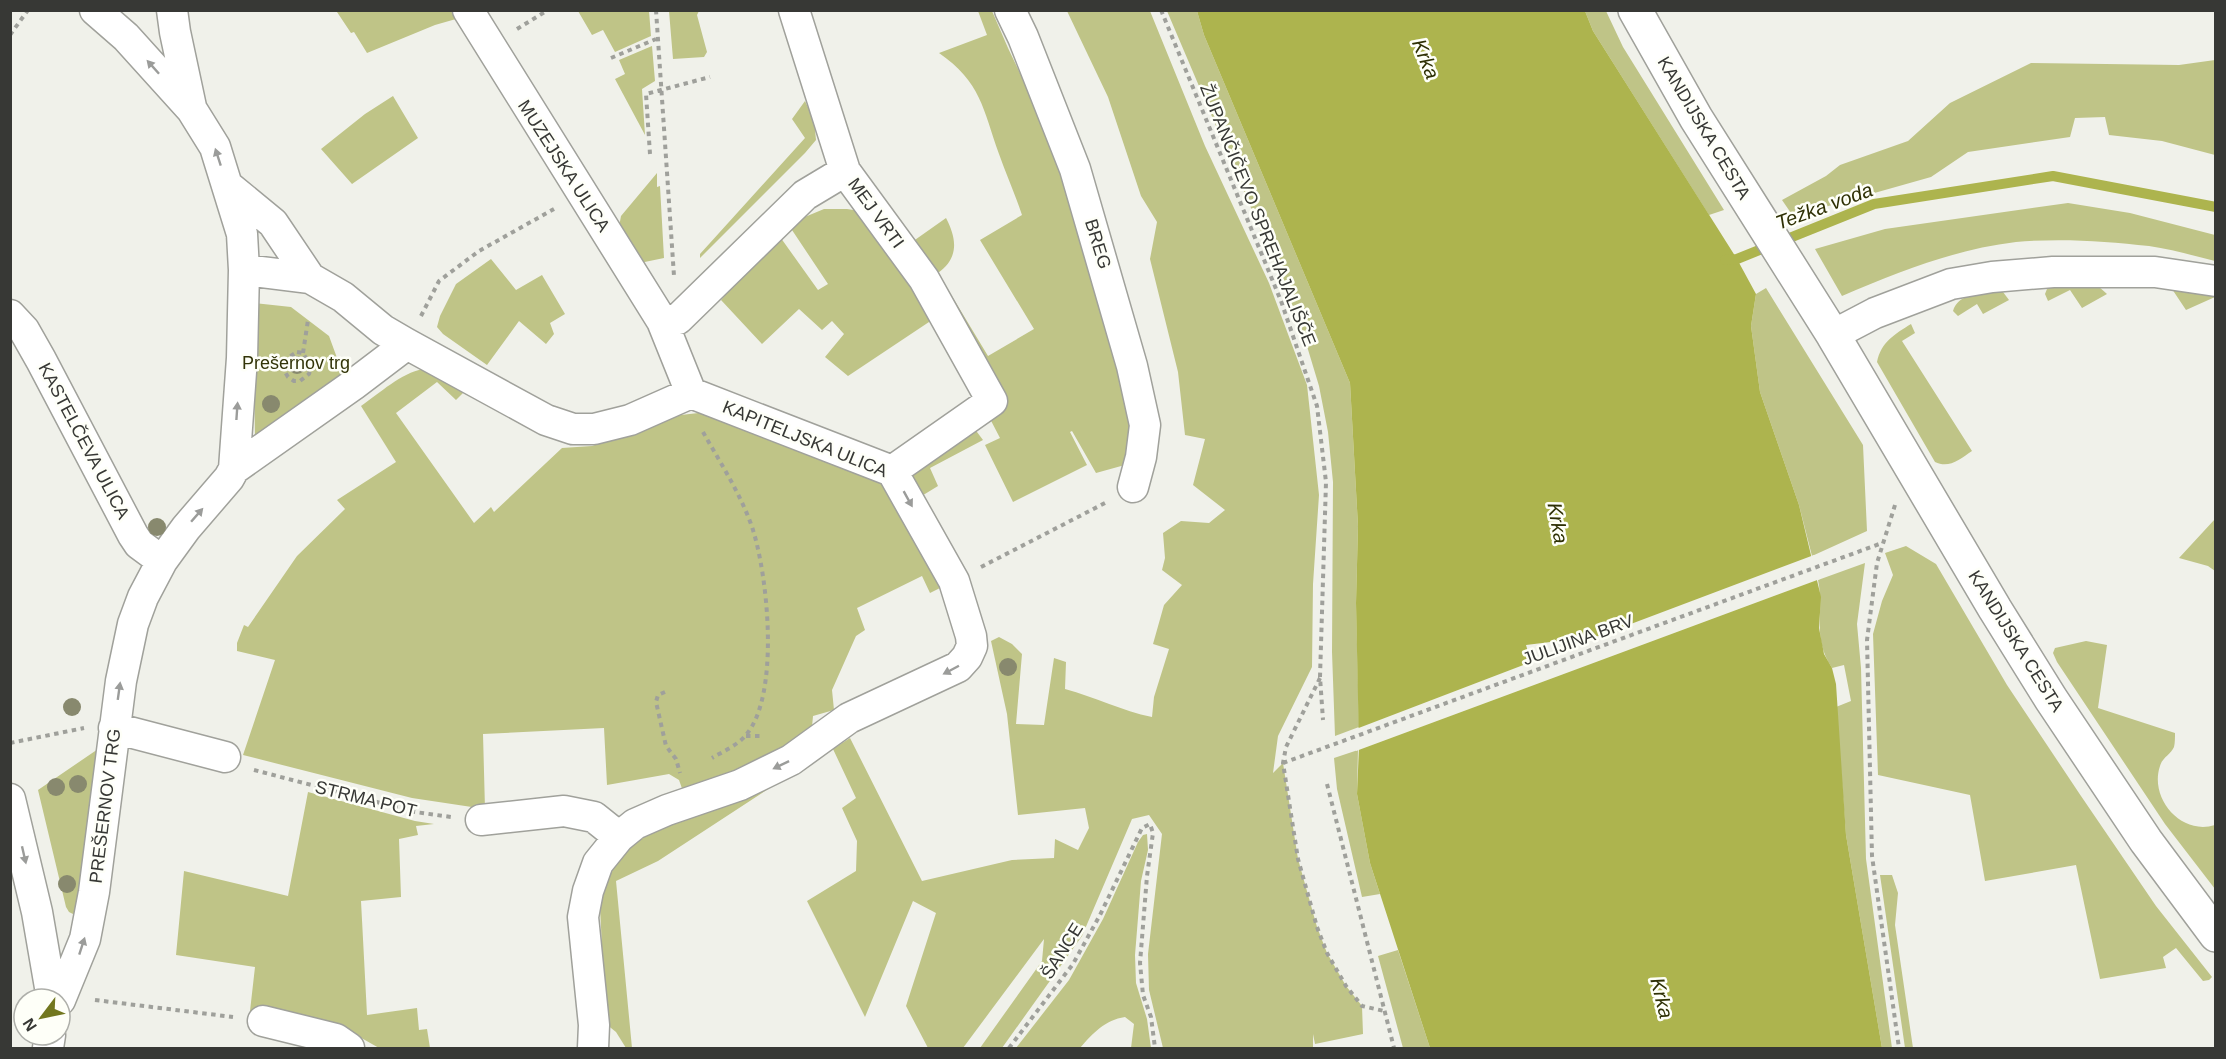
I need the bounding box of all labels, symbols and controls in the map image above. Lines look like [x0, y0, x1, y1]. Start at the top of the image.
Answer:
water label: Krka [1408, 36, 1444, 82]
street label: KANDIJSKA CESTA [1654, 53, 1754, 203]
one-way arrow [146, 59, 160, 74]
street label: ŽUPANČIČEVO SPREHAJALIŠČE [1196, 81, 1321, 349]
street label: MUZEJSKA ULICA [514, 96, 614, 236]
one-way arrow [213, 148, 222, 166]
street label: MEJ VRTI [844, 174, 908, 252]
water label: Težka voda [1773, 178, 1875, 234]
street label: BREG [1081, 217, 1115, 271]
park label: Prešernov trg [242, 353, 350, 373]
street label: KASTELČEVA ULICA [34, 359, 134, 522]
street label: KAPITELJSKA ULICA [720, 397, 890, 481]
one-way arrow [233, 401, 242, 420]
one-way arrow [902, 491, 913, 507]
water label: Krka [1544, 501, 1572, 545]
one-way arrow [191, 507, 204, 523]
street label: KANDIJSKA CESTA [1964, 567, 2068, 715]
street label: JULIJINA BRV [1520, 611, 1636, 669]
one-way arrow [942, 665, 959, 675]
one-way arrow [115, 681, 124, 700]
street label: PREŠERNOV TRG [85, 727, 124, 884]
one-way arrow [773, 760, 790, 769]
street label: STRMA POT [313, 777, 419, 821]
one-way arrow [19, 846, 29, 864]
street label: ŠANCE [1036, 919, 1087, 983]
one-way arrow [78, 937, 88, 955]
water label: Krka [1646, 975, 1678, 1021]
north arrow [12, 987, 72, 1047]
text: N [19, 1015, 40, 1034]

